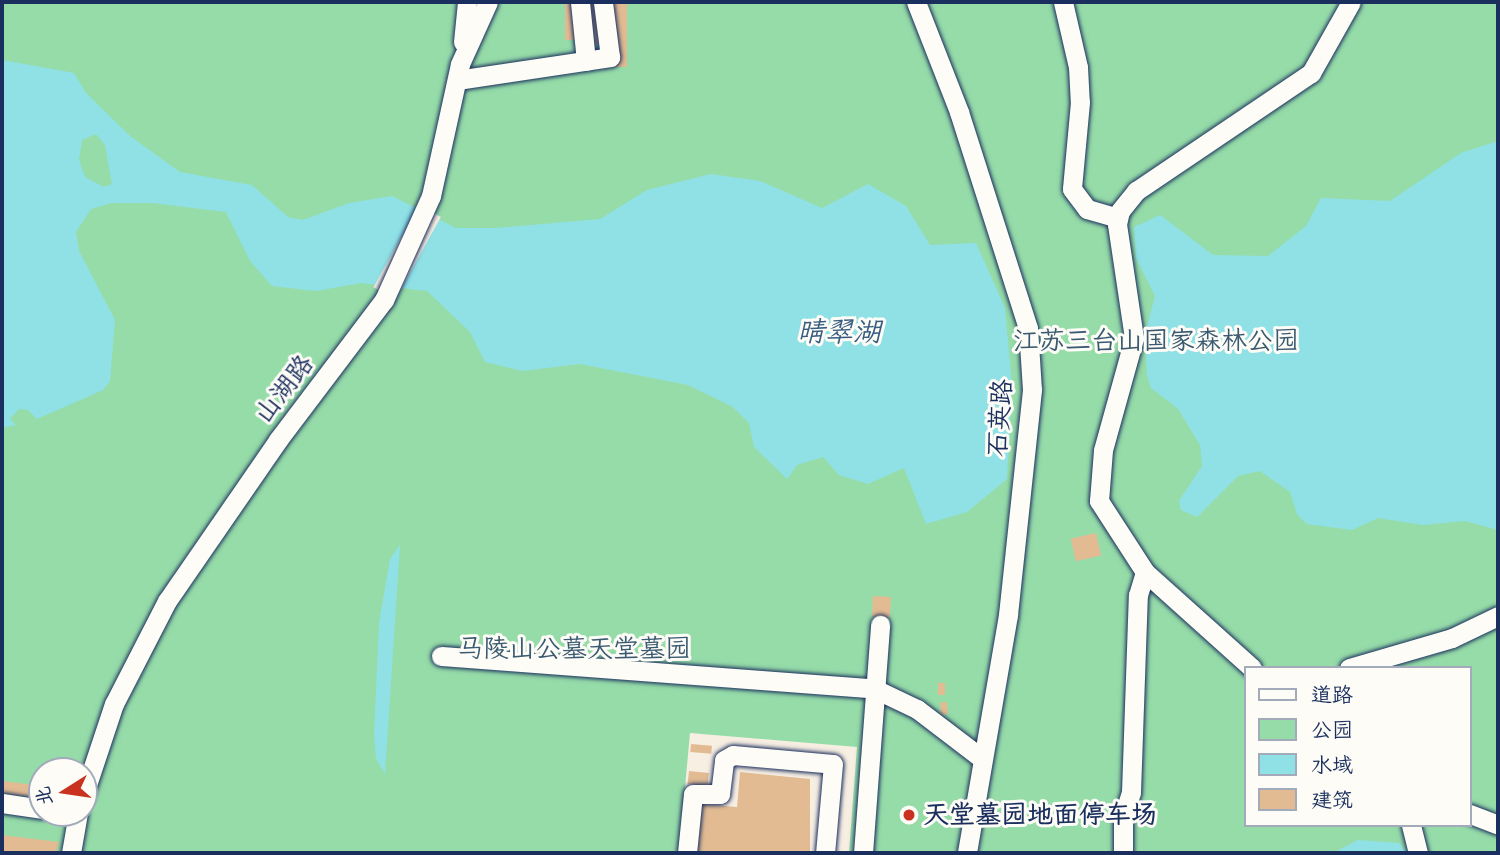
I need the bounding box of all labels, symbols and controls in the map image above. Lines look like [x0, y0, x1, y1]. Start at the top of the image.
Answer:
water label: 晴翠湖 [797, 315, 881, 349]
park label: 江苏三台山国家森林公园 [1013, 325, 1299, 357]
street label: 山湖路 [248, 349, 320, 429]
street label: 石英路 [982, 378, 1018, 458]
park label: 马陵山公墓天堂墓园 [457, 633, 691, 665]
legend [1244, 666, 1472, 827]
text: 道路 [1311, 676, 1353, 714]
text: 公园 [1311, 711, 1353, 749]
text: 水域 [1311, 746, 1353, 784]
north arrow [28, 757, 98, 827]
text: 建筑 [1311, 781, 1353, 819]
text: 北 [26, 783, 62, 809]
place label: 天堂墓园地面停车场 [923, 799, 1157, 831]
marker: 天堂墓园地面停车场 [901, 807, 917, 823]

